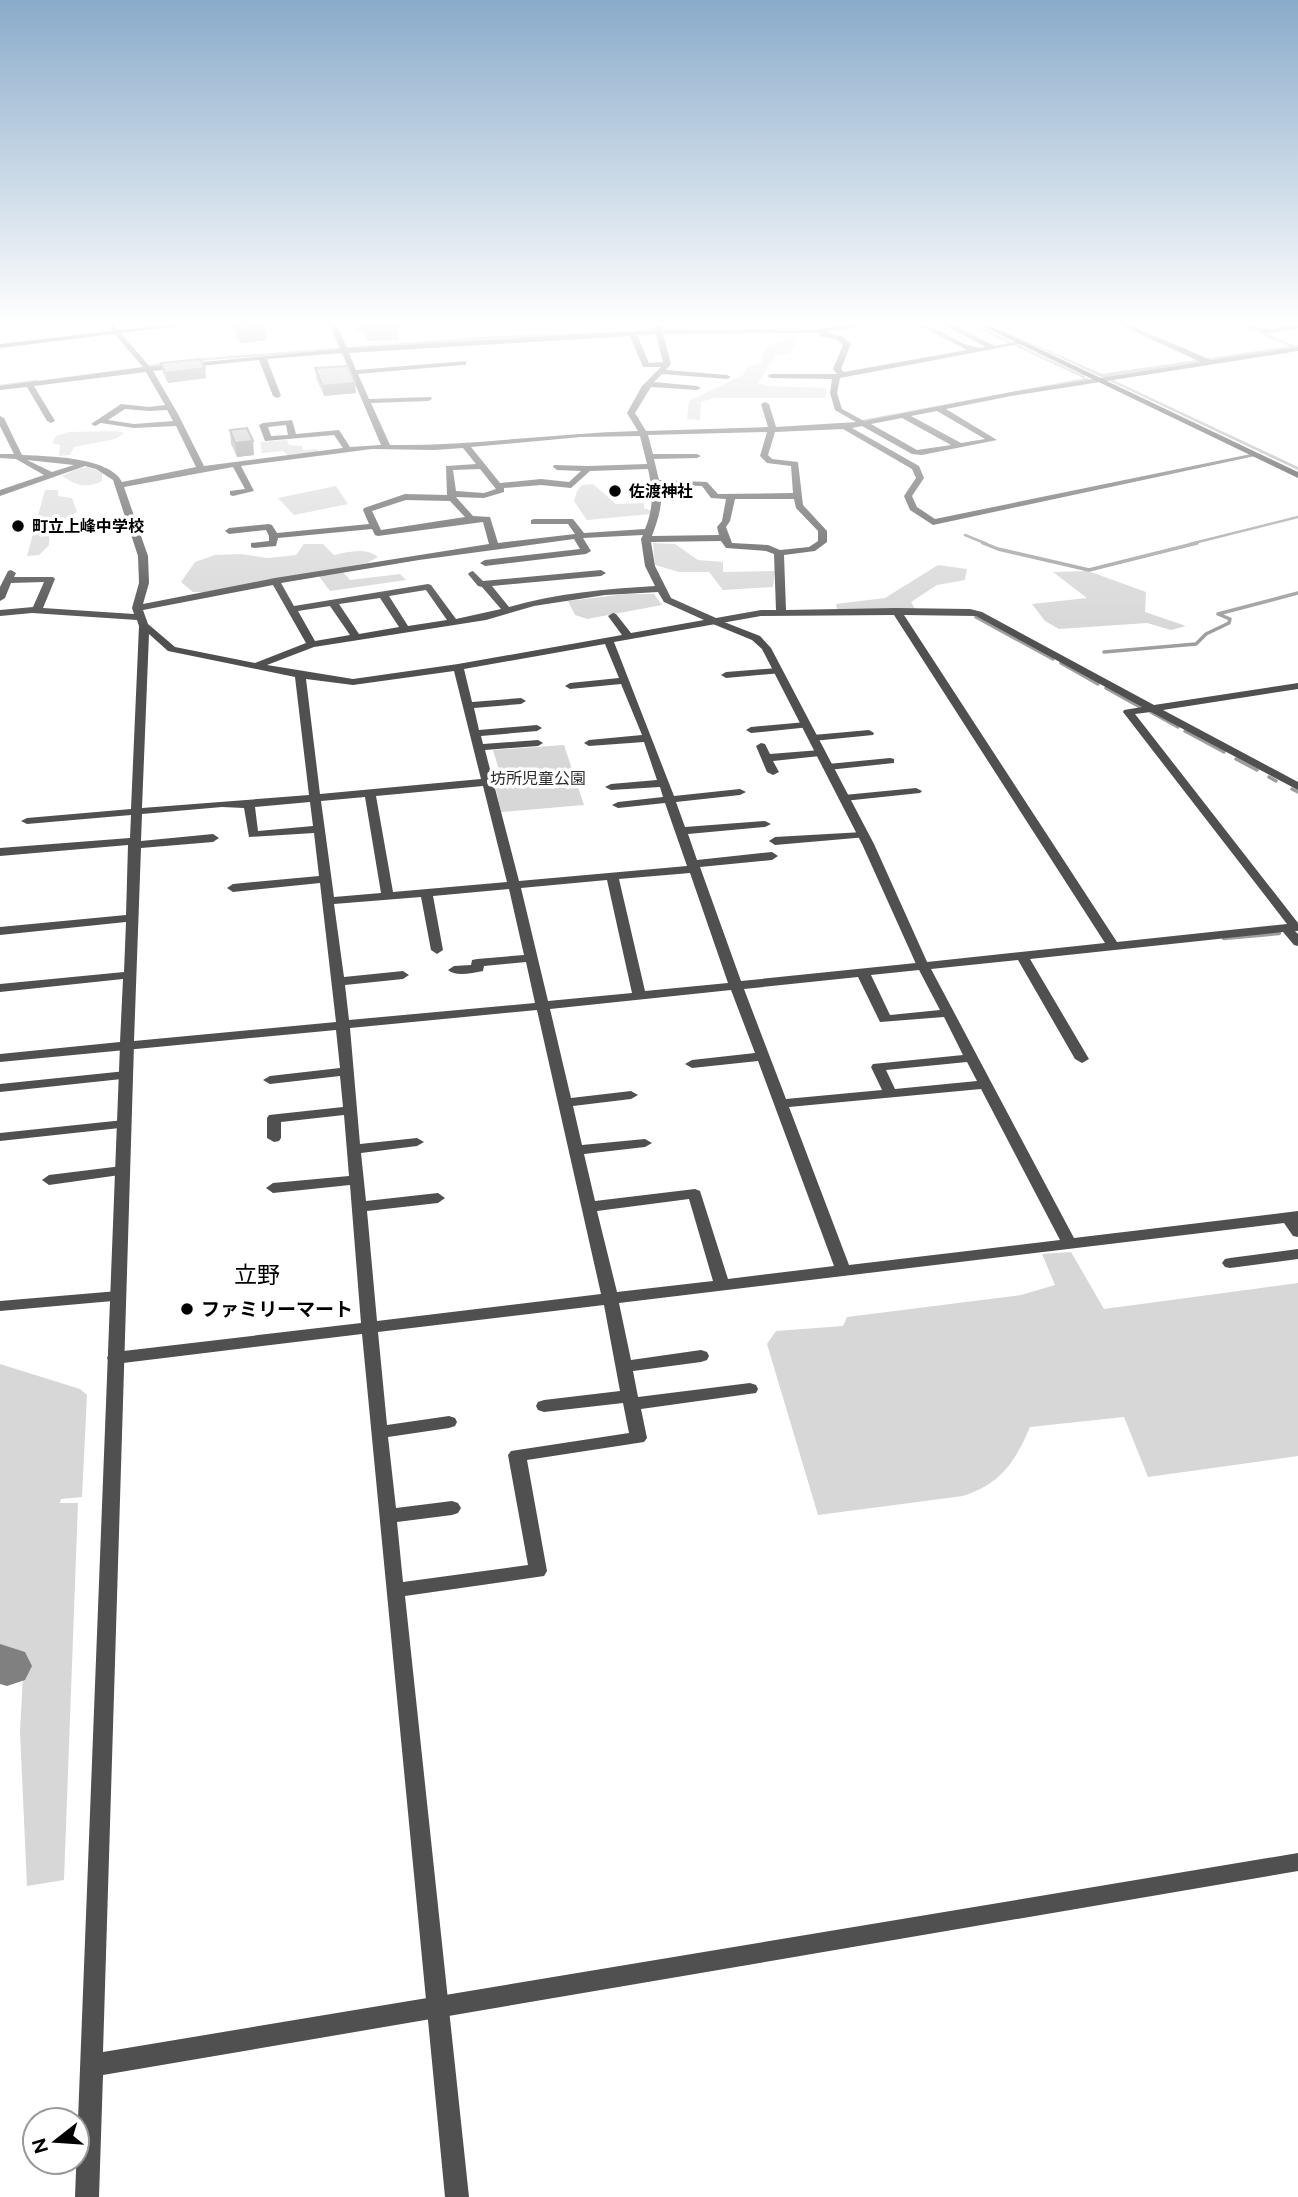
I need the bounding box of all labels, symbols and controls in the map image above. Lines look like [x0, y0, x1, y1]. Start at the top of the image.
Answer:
place label: 佐渡神社 [628, 482, 693, 501]
marker: 佐渡神社 [607, 483, 623, 499]
place label: 町立上峰中学校 [32, 517, 144, 536]
marker: 町立上峰中学校 [10, 518, 26, 534]
park label: 坊所児童公園 [490, 769, 586, 788]
district label: 立野 [234, 1261, 280, 1289]
place label: ファミリーマート [201, 1298, 353, 1321]
marker: ファミリーマート [179, 1301, 195, 1317]
north arrow [21, 2106, 91, 2176]
text: N [27, 2135, 53, 2156]

